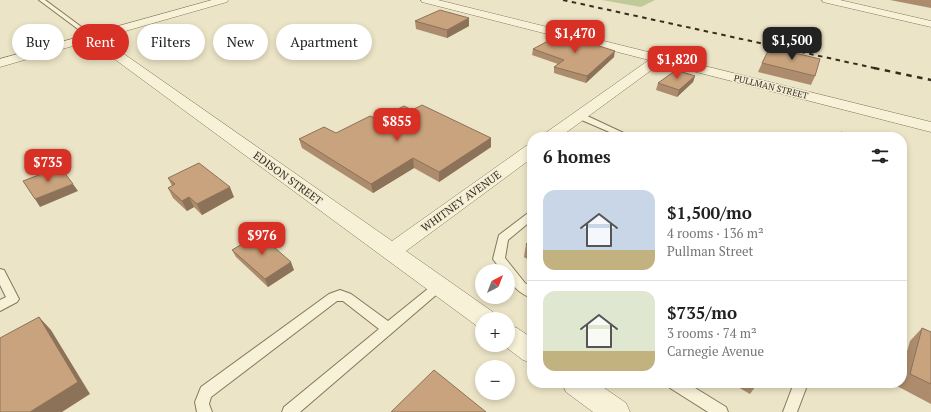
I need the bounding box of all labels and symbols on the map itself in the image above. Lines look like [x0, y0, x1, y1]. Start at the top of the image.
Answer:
pin: $1,470 [542, 20, 608, 54]
pin: $1,500 [759, 27, 825, 61]
pin: $1,820 [644, 46, 710, 80]
street label: PULLMAN STREET [733, 72, 810, 102]
pin: $855 [373, 108, 421, 142]
street label: EDISON STREET [251, 148, 325, 208]
pin: $735 [24, 149, 72, 183]
street label: WHITNEY AVENUE [418, 167, 504, 235]
pin: $976 [238, 222, 286, 256]
north arrow [475, 264, 515, 304]

